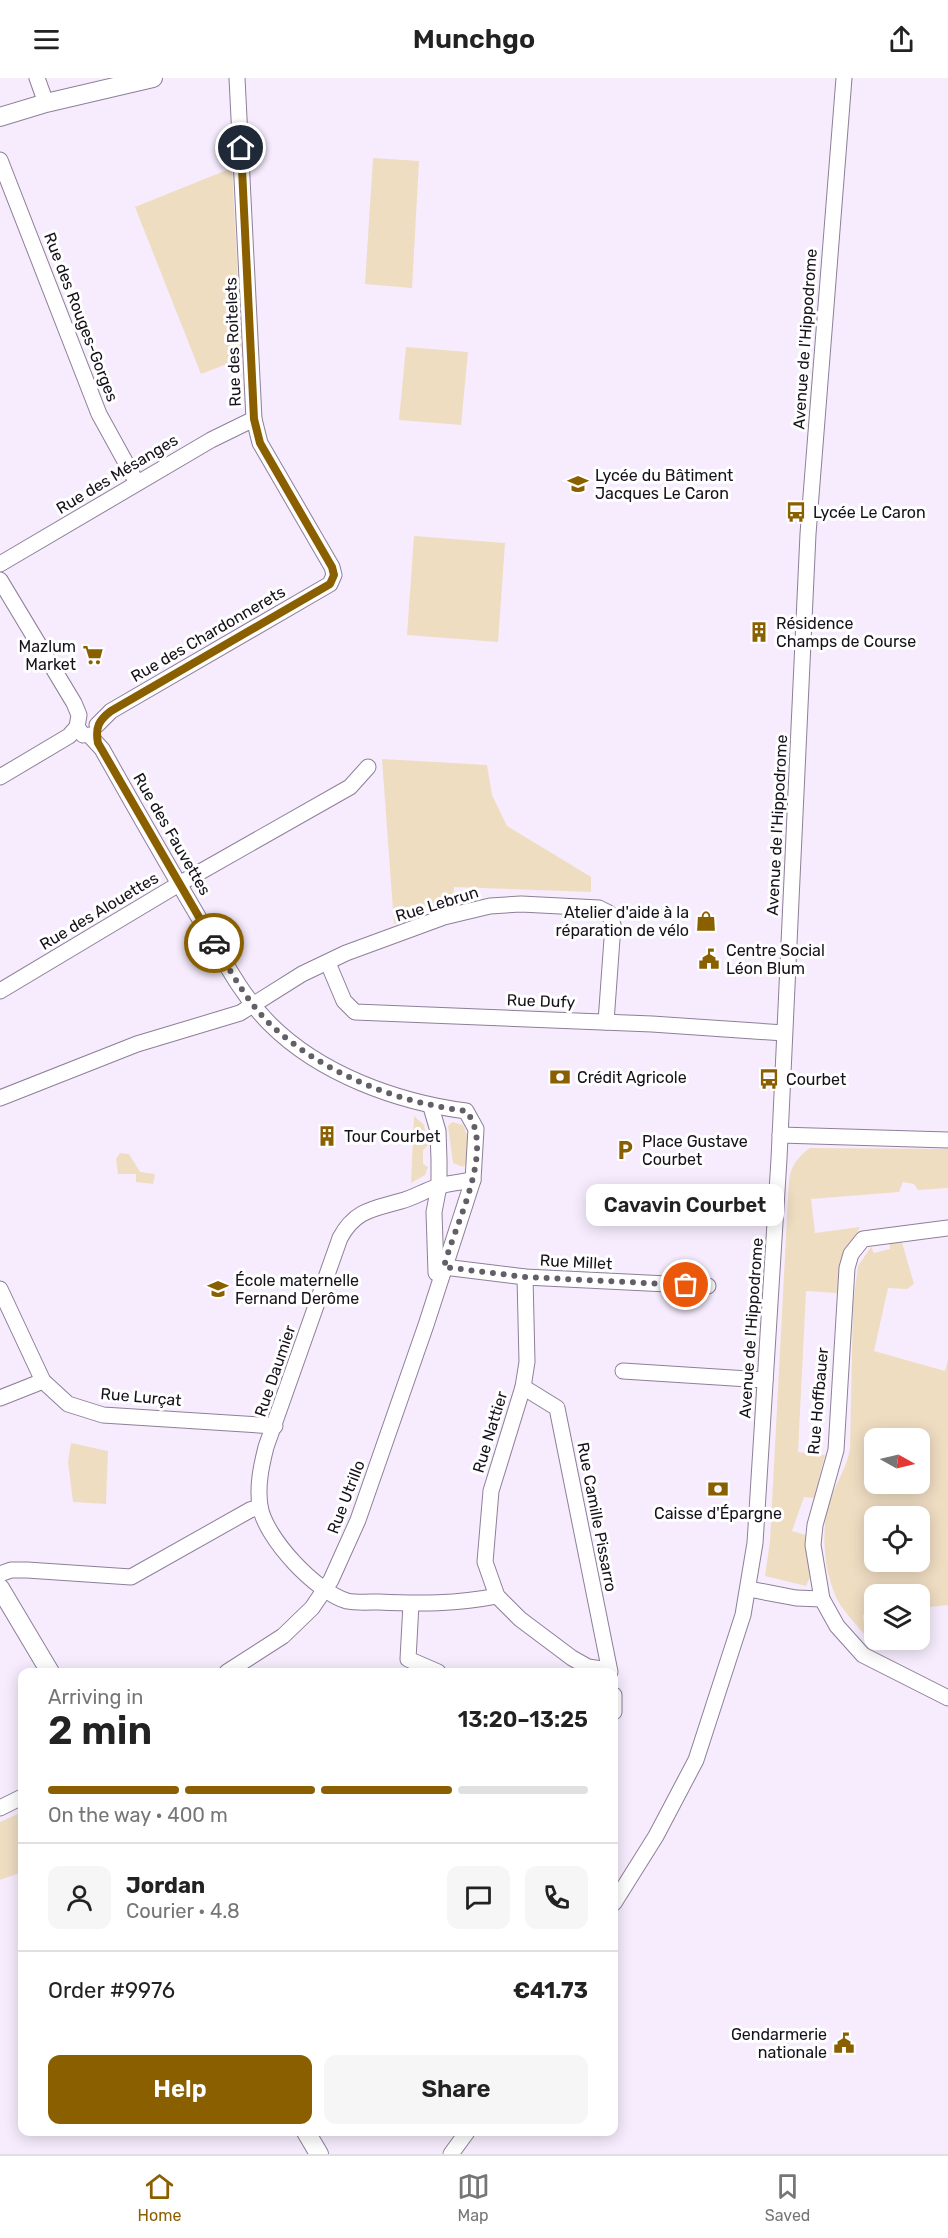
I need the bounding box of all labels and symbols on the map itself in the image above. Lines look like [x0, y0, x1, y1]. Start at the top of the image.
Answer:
pin [215, 122, 266, 173]
street label: Rue des Rouges-Gorges [40, 230, 122, 404]
street label: Avenue de l'Hippodrome [789, 248, 821, 430]
street label: Rue des Roitelets [221, 277, 245, 407]
street label: Rue des Mésanges [53, 430, 181, 518]
place label: Lycée du Bâtiment Jacques Le Caron [595, 466, 733, 503]
school or university icon: Lycée du Bâtiment Jacques Le Caron [566, 472, 590, 496]
bus stop icon: Lycée Le Caron [784, 500, 808, 524]
place label: Lycée Le Caron [813, 503, 926, 522]
street label: Rue des Chardonnerets [127, 582, 289, 686]
place label: Résidence Champs de Course [776, 614, 916, 651]
building icon: Résidence Champs de Course [747, 620, 771, 644]
place label: Mazlum Market [19, 637, 76, 674]
supermarket icon: Mazlum Market [81, 643, 105, 667]
street label: Avenue de l'Hippodrome [763, 734, 791, 916]
street label: Rue des Fauvettes [129, 769, 215, 899]
street label: Rue des Alouettes [36, 868, 162, 954]
street label: Rue Lebrun [393, 882, 481, 926]
place label: Atelier d'aide à la réparation de vélo [556, 903, 689, 940]
shop icon: Atelier d'aide à la réparation de vélo [694, 909, 718, 933]
courier [184, 913, 244, 973]
place label: Centre Social Léon Blum [726, 941, 825, 978]
public building icon: Centre Social Léon Blum [697, 947, 721, 971]
street label: Rue Dufy [506, 990, 576, 1012]
bank icon: Crédit Agricole [548, 1065, 572, 1089]
bus stop icon: Courbet [757, 1067, 781, 1091]
place label: Crédit Agricole [577, 1068, 687, 1087]
place label: Courbet [786, 1070, 846, 1089]
building icon: Tour Courbet [315, 1124, 339, 1148]
place label: Tour Courbet [344, 1127, 440, 1146]
place label: Place Gustave Courbet [642, 1132, 748, 1169]
parking icon: Place Gustave Courbet [613, 1138, 637, 1162]
callout: Cavavin Courbet [587, 1183, 785, 1225]
street label: Avenue de l'Hippodrome [735, 1237, 767, 1419]
street label: Rue Millet [539, 1251, 613, 1273]
pin [660, 1259, 711, 1310]
place label: École maternelle Fernand Derôme [235, 1271, 359, 1308]
school or university icon: École maternelle Fernand Derôme [206, 1277, 230, 1301]
street label: Rue Daumier [250, 1323, 300, 1419]
street label: Rue Hoffbauer [804, 1347, 832, 1455]
street label: Rue Lurçat [100, 1384, 182, 1410]
street label: Rue Nattier [469, 1389, 511, 1475]
north arrow [864, 1428, 930, 1494]
street label: Rue Camille Pissarro [573, 1441, 621, 1593]
street label: Rue Utrillo [323, 1457, 369, 1537]
bank icon: Caisse d'Épargne [706, 1477, 730, 1501]
place label: Caisse d'Épargne [654, 1504, 782, 1523]
place label: Gendarmerie nationale [731, 2025, 827, 2062]
public building icon: Gendarmerie nationale [832, 2031, 856, 2055]

